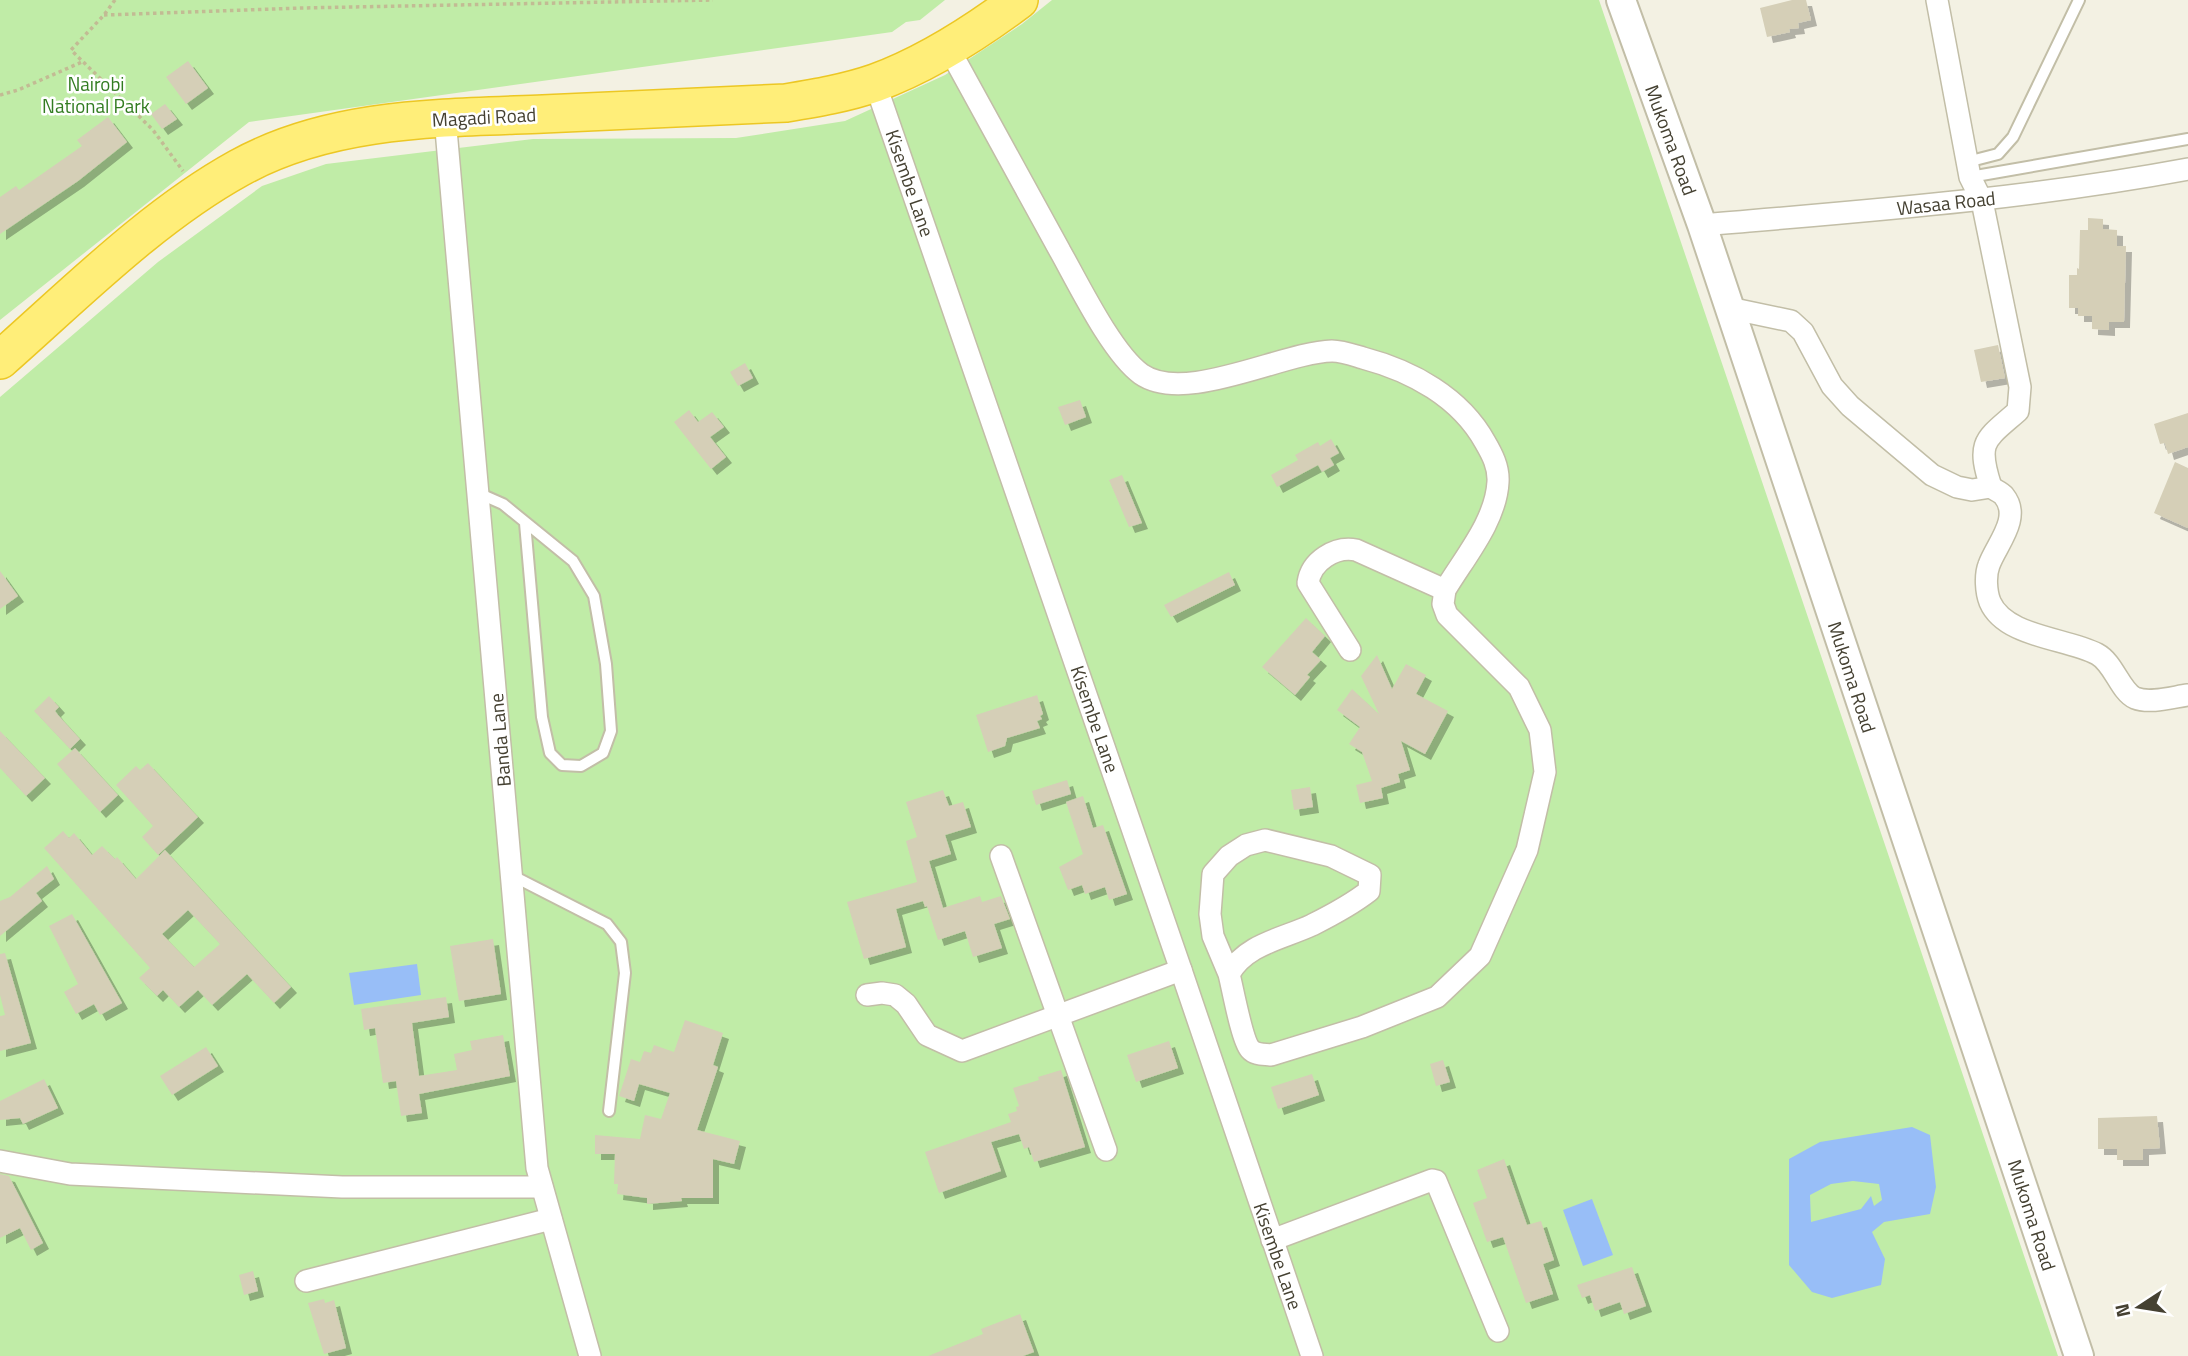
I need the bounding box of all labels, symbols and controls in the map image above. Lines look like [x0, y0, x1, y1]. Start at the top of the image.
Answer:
park label: Nairobi National Park [42, 69, 150, 120]
street label: Mukoma Road [1638, 81, 1705, 199]
street label: Magadi Road [431, 99, 537, 134]
street label: Kisembe Lane [879, 125, 942, 240]
street label: Wasaa Road [1895, 183, 1997, 222]
street label: Mukoma Road [1821, 617, 1884, 736]
street label: Kisembe Lane [1064, 661, 1127, 776]
street label: Banda Lane [481, 692, 518, 788]
street label: Mukoma Road [2001, 1155, 2064, 1274]
street label: Kisembe Lane [1247, 1198, 1310, 1313]
north arrow [2104, 1272, 2174, 1342]
text: N [2106, 1301, 2137, 1320]

